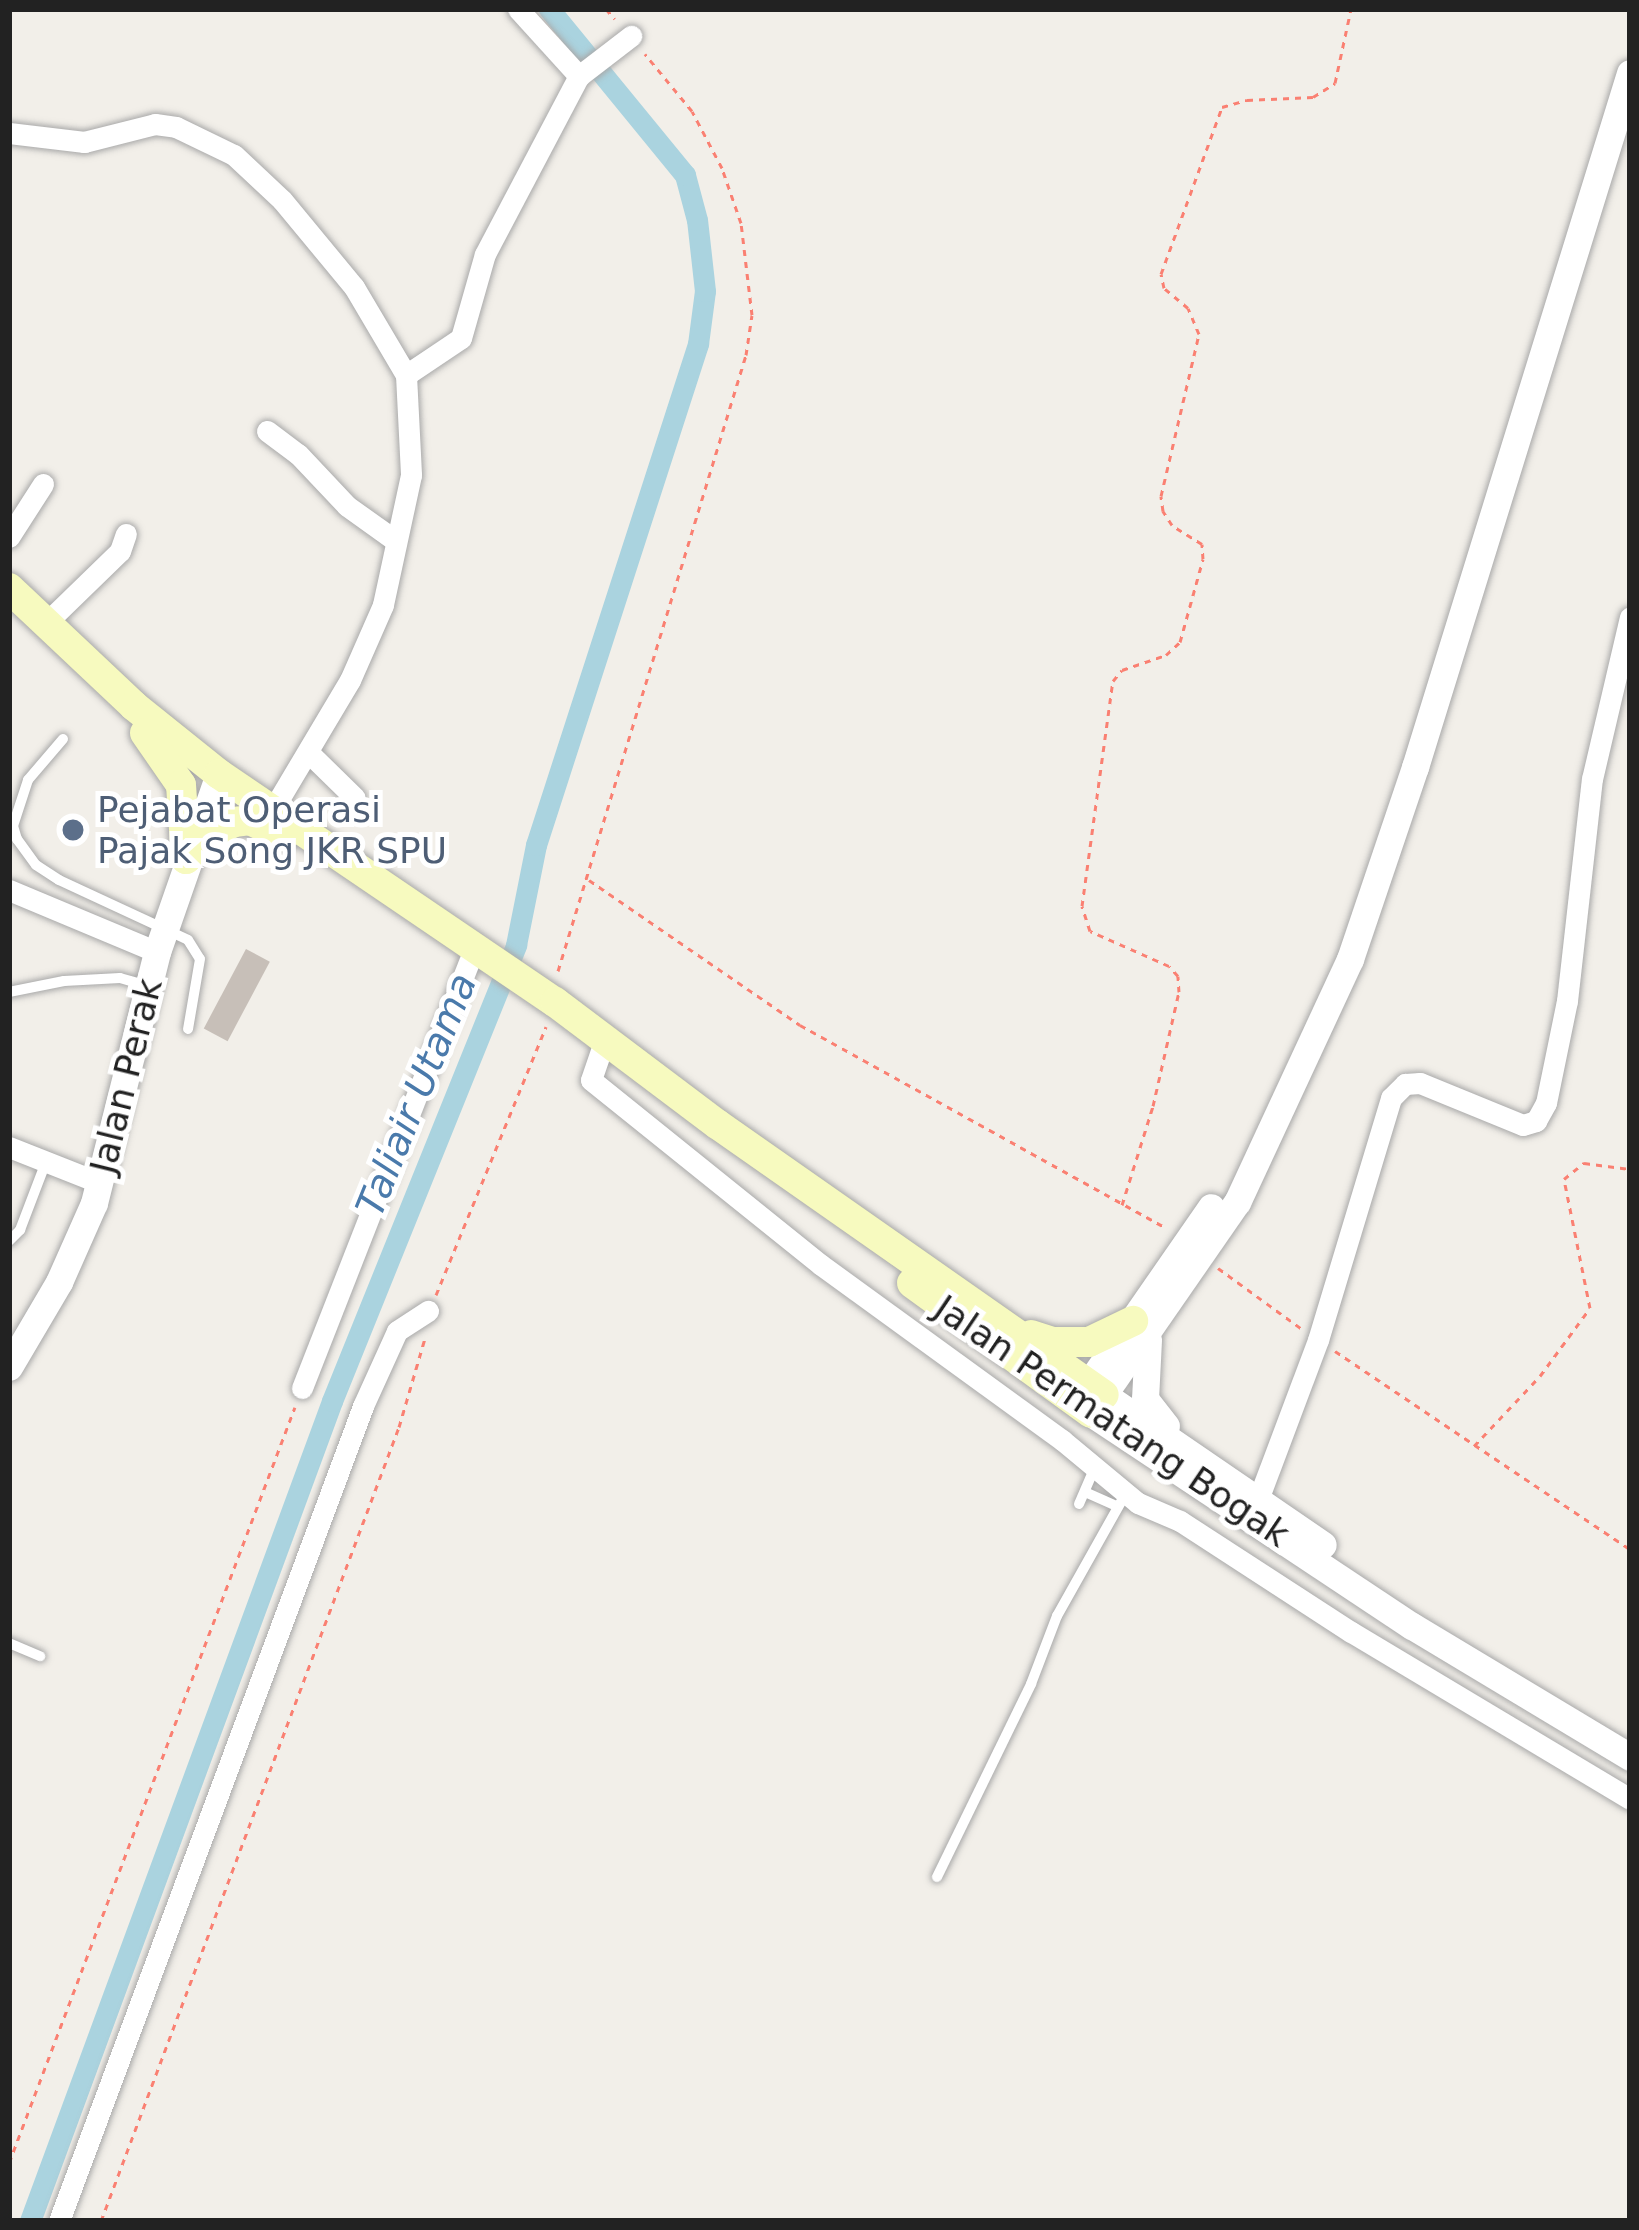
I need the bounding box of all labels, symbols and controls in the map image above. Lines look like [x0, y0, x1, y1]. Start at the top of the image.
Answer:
place label: Pejabat Operasi Pajak Song JKR SPU [97, 787, 447, 872]
marker: Pejabat Operasi Pajak Song JKR SPU [60, 817, 86, 843]
water label: Taliair Utama [347, 967, 487, 1223]
street label: Jalan Perak [81, 974, 171, 1178]
street label: Jalan Permatang Bogak [926, 1286, 1298, 1556]

